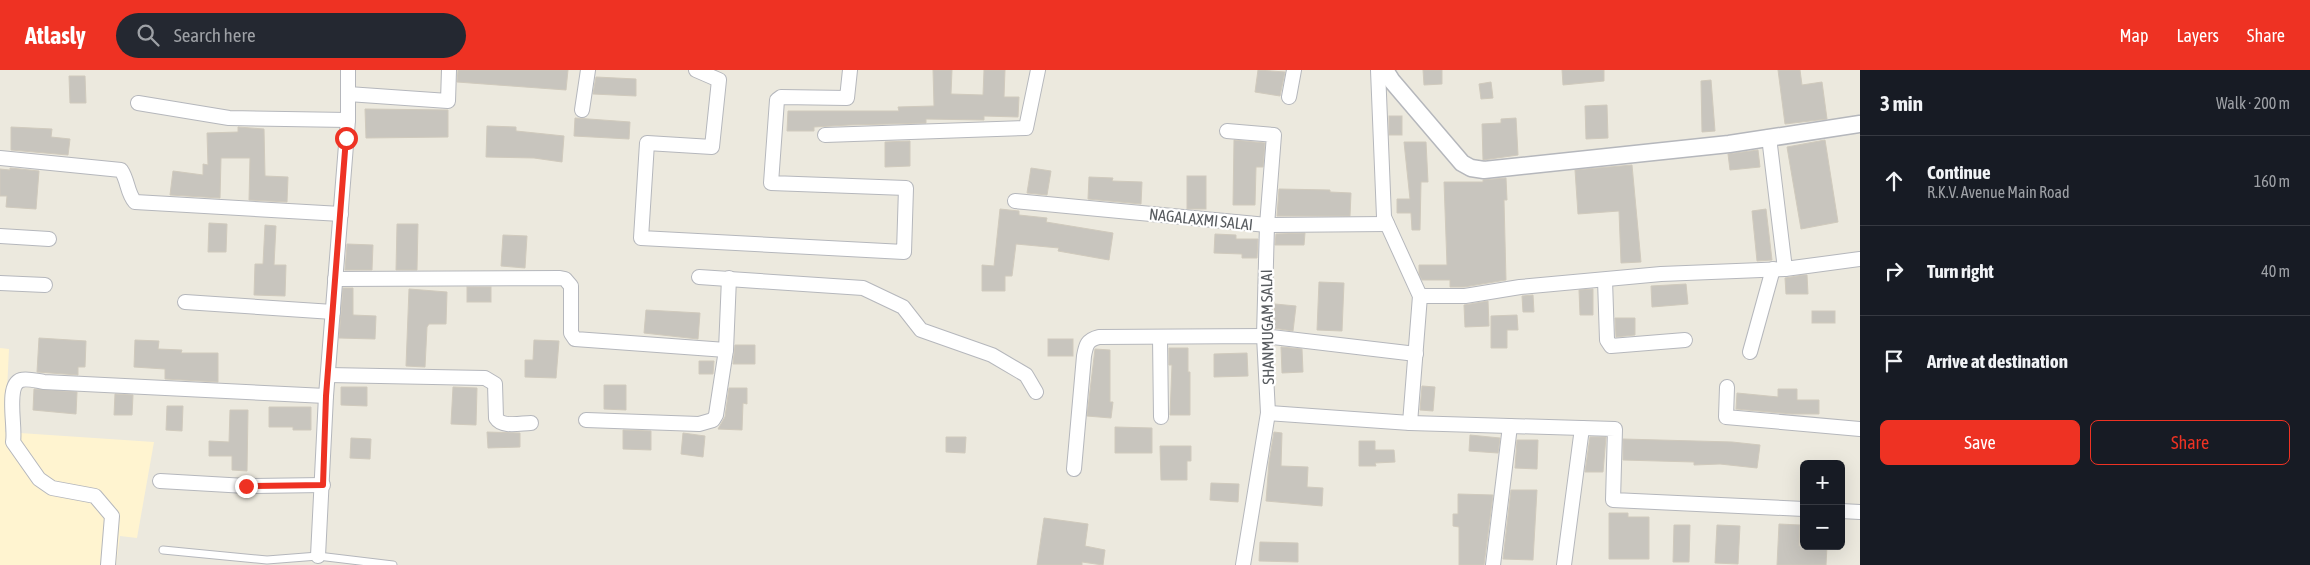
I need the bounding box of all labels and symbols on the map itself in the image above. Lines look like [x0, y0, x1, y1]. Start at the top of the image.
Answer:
route start [335, 127, 358, 150]
street label: NAGALAXMI SALAI [1148, 205, 1254, 233]
street label: SHANMUGAM SALAI [1257, 269, 1277, 385]
route end [235, 475, 258, 498]

